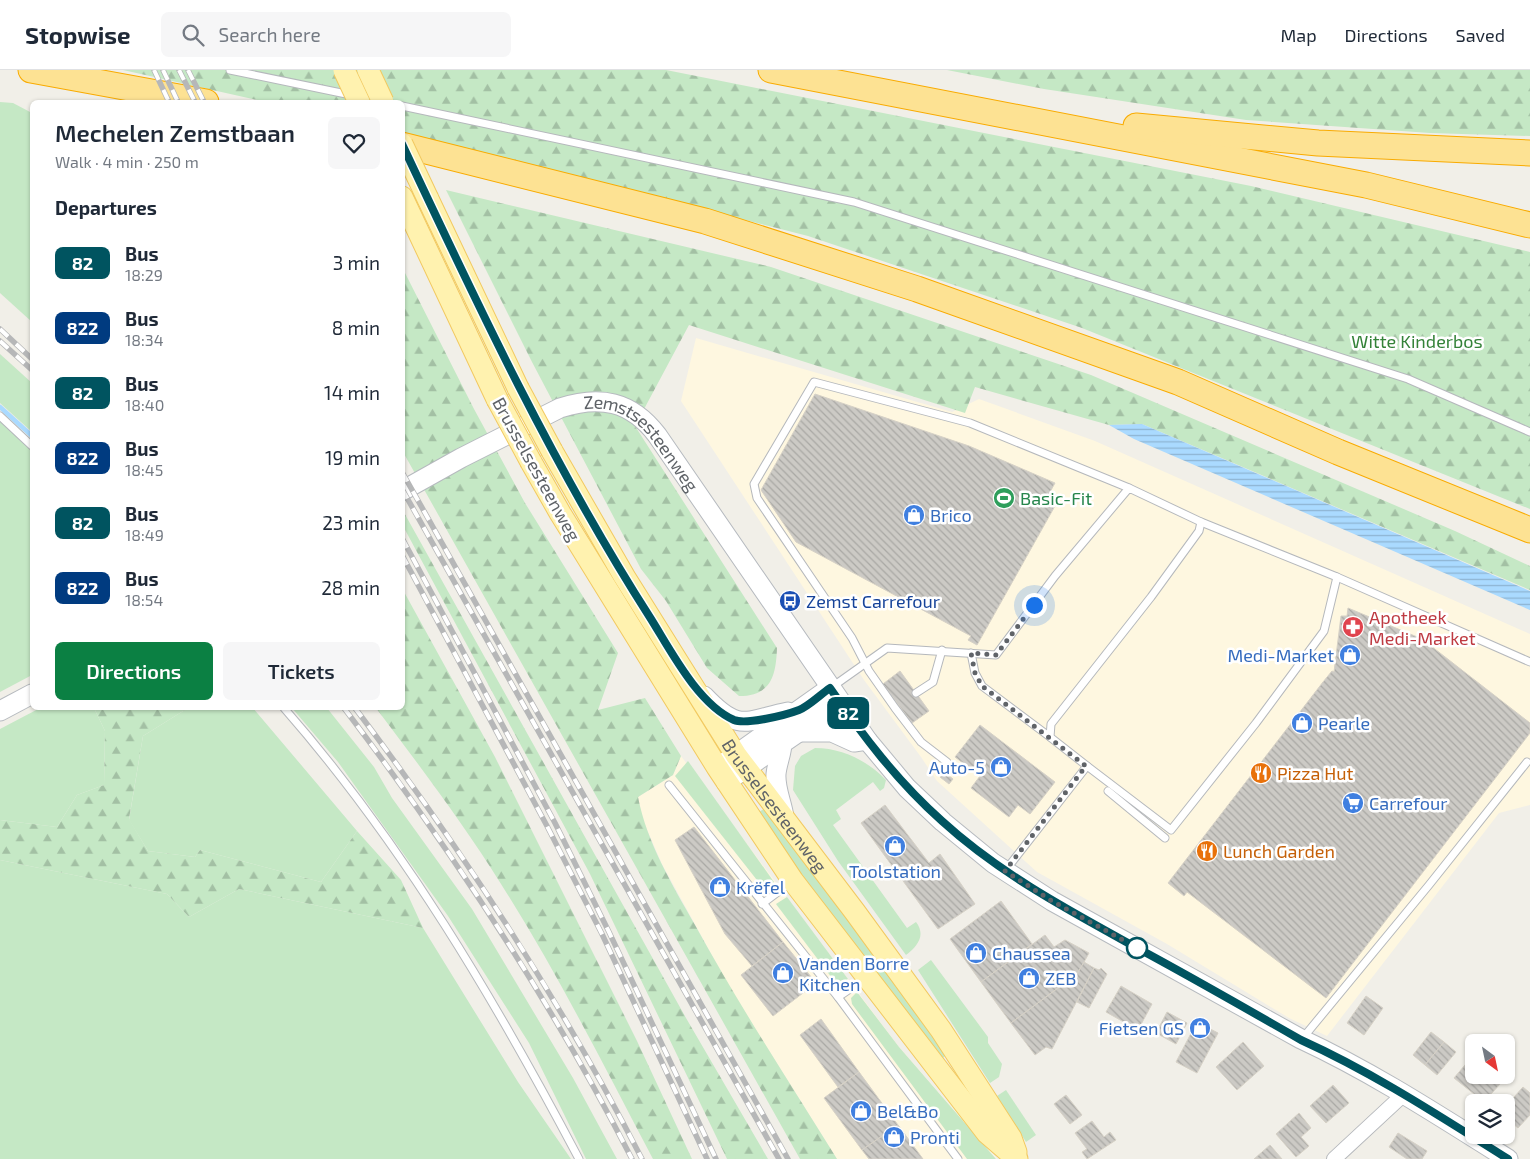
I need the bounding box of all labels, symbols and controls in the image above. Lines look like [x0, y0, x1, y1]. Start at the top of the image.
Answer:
search box [161, 12, 511, 57]
text: Stopwise [25, 20, 131, 49]
icon: search [179, 21, 207, 49]
text: Search here [219, 23, 321, 46]
text: Map [1280, 24, 1317, 46]
text: Directions [1345, 24, 1428, 46]
text: Saved [1456, 24, 1505, 46]
button: heart [328, 117, 380, 169]
text: Mechelen Zemstbaan [55, 118, 295, 147]
text: Walk · 4 min · 250 m [55, 152, 199, 171]
text: Departures [55, 196, 157, 219]
text: Bus [125, 242, 159, 265]
text: 3 min [333, 251, 380, 274]
text: 82 [72, 252, 93, 274]
text: 18:29 [125, 265, 163, 284]
text: Bus [125, 307, 159, 330]
text: 8 min [332, 316, 380, 339]
text: 822 [66, 317, 99, 339]
text: 18:34 [125, 330, 164, 349]
park label: Witte Kinderbos [1351, 330, 1483, 352]
text: Bus [125, 372, 159, 395]
text: 14 min [324, 381, 380, 404]
text: 82 [72, 382, 93, 404]
street label: Zemstsesteenweg [583, 391, 704, 496]
street label: Brusselsesteenweg [488, 393, 586, 545]
text: 18:40 [125, 395, 164, 414]
text: Bus [125, 437, 159, 460]
text: 19 min [325, 446, 380, 469]
text: 822 [66, 447, 99, 469]
text: 18:45 [125, 460, 163, 479]
sports icon: Basic-Fit [992, 486, 1016, 510]
place label: Basic-Fit [1020, 487, 1092, 509]
text: Bus [125, 502, 159, 525]
shop icon: Brico [902, 503, 926, 527]
place label: Brico [930, 504, 972, 526]
text: 23 min [322, 511, 380, 534]
text: 82 [72, 512, 93, 534]
text: 18:49 [125, 525, 164, 544]
text: Bus [125, 567, 159, 590]
text: 28 min [321, 576, 380, 599]
text: 822 [66, 577, 99, 599]
bus stop icon: Zemst Carrefour [778, 589, 802, 613]
text: 18:54 [125, 590, 163, 609]
place label: Zemst Carrefour [806, 590, 940, 612]
your location [1022, 593, 1047, 618]
place label: Apotheek Medi-Market [1369, 606, 1476, 649]
pharmacy icon: Apotheek Medi-Market [1341, 615, 1365, 639]
button: Directions [55, 642, 213, 700]
button: Tickets [223, 642, 380, 700]
shop icon: Medi-Market [1338, 643, 1362, 667]
place label: Medi-Market [1227, 644, 1334, 666]
line badge: 82 [826, 697, 870, 729]
text: 82 [837, 702, 859, 724]
shop icon: Pearle [1290, 711, 1314, 735]
place label: Pearle [1318, 712, 1370, 734]
street label: Brusselsesteenweg [718, 735, 832, 877]
shop icon: Auto-5 [989, 755, 1013, 779]
place label: Auto-5 [929, 756, 985, 778]
restaurant icon: Pizza Hut [1249, 761, 1273, 785]
place label: Pizza Hut [1277, 762, 1354, 784]
supermarket icon: Carrefour [1341, 791, 1365, 815]
place label: Carrefour [1369, 792, 1447, 814]
shop icon: Toolstation [883, 834, 907, 858]
restaurant icon: Lunch Garden [1195, 839, 1219, 863]
place label: Lunch Garden [1223, 840, 1335, 862]
place label: Toolstation [849, 860, 941, 882]
shop icon: Krëfel [708, 875, 732, 899]
place label: Krëfel [736, 876, 786, 898]
unlabelled marker [1126, 937, 1148, 959]
shop icon: Chaussea [964, 941, 988, 965]
place label: Chaussea [992, 942, 1071, 964]
place label: Vanden Borre Kitchen [799, 952, 910, 995]
shop icon: Vanden Borre Kitchen [771, 961, 795, 985]
shop icon: ZEB [1017, 966, 1041, 990]
place label: ZEB [1045, 967, 1076, 989]
shop icon: Fietsen GS [1188, 1016, 1212, 1040]
place label: Fietsen GS [1099, 1017, 1184, 1039]
north arrow [1465, 1034, 1515, 1084]
map controls [1465, 1034, 1515, 1144]
button: layers [1465, 1094, 1515, 1144]
shop icon: Bel&Bo [849, 1099, 873, 1123]
place label: Bel&Bo [877, 1100, 938, 1122]
shop icon: Pronti [882, 1125, 906, 1149]
place label: Pronti [910, 1126, 960, 1148]

